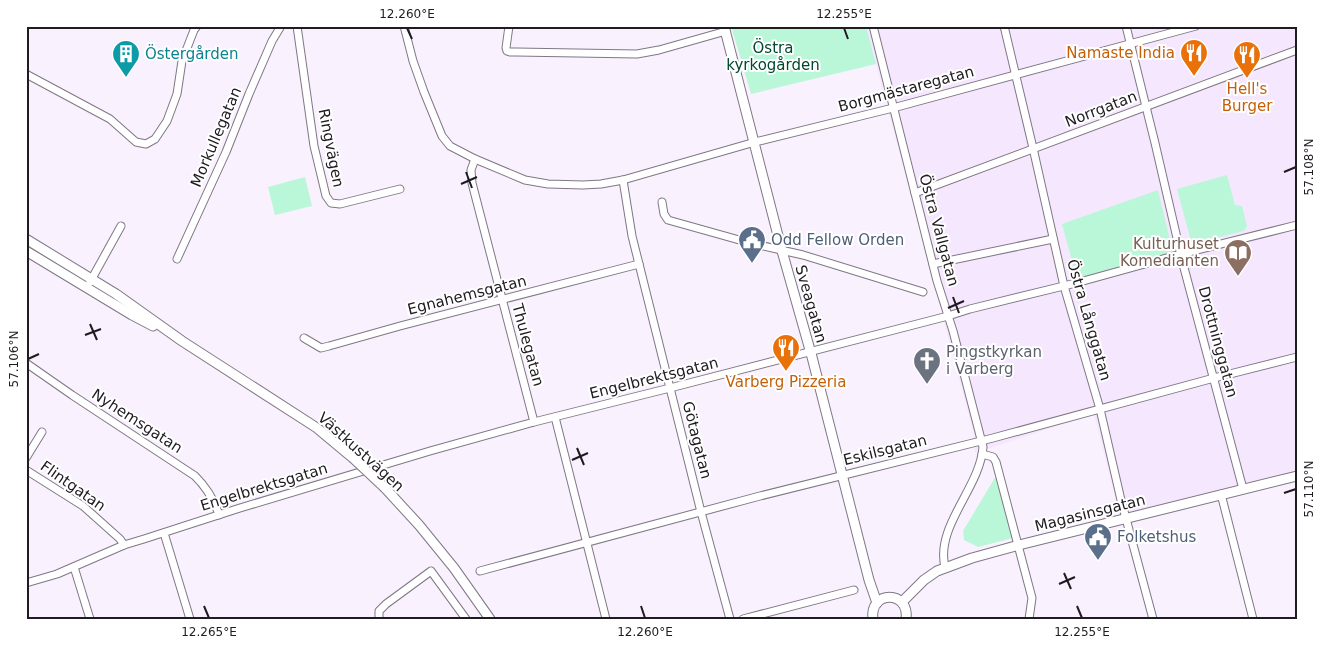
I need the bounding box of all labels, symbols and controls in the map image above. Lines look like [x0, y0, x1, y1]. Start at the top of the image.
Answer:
text: 12.260°E [379, 7, 435, 21]
text: 12.255°E [816, 7, 872, 21]
park label: Östra kyrkogården [726, 38, 820, 74]
restaurant icon: Namaste India [1179, 38, 1209, 77]
building icon: Östergården [111, 39, 141, 78]
restaurant icon: Hell's Burger [1232, 40, 1262, 79]
place label: Östergården [145, 44, 239, 63]
place label: Namaste India [1066, 44, 1175, 62]
street label: Borgmästaregatan [836, 62, 976, 116]
place label: Hell's Burger [1222, 80, 1273, 115]
street label: Morkullegatan [187, 84, 245, 190]
street label: Norrgatan [1063, 87, 1139, 131]
street label: Ringvägen [315, 107, 347, 189]
text: 57.108°N [1302, 139, 1316, 195]
street label: Östra Vallgatan [915, 172, 964, 288]
public building icon: Odd Fellow Orden [737, 225, 767, 264]
place label: Odd Fellow Orden [771, 231, 904, 249]
place label: Kulturhuset Komedianten [1120, 235, 1219, 270]
library icon: Kulturhuset Komedianten [1223, 238, 1253, 277]
street label: Östra Långgatan [1063, 257, 1116, 383]
street label: Sveagatan [791, 263, 831, 345]
street label: Egnahemsgatan [406, 271, 528, 319]
street label: Drottninggatan [1195, 284, 1241, 400]
street label: Thulegatan [508, 301, 548, 388]
text: 57.106°N [7, 331, 21, 387]
restaurant icon: Varberg Pizzeria [771, 333, 801, 372]
place label: Pingstkyrkan i Varberg [946, 343, 1042, 378]
church icon: Pingstkyrkan i Varberg [912, 346, 942, 385]
street label: Engelbrektsgatan [588, 353, 720, 403]
place label: Varberg Pizzeria [726, 373, 846, 391]
street label: Nyhemsgatan [88, 385, 186, 457]
street label: Götagatan [679, 399, 715, 481]
street label: Västkustvägen [314, 409, 408, 495]
street label: Eskilsgatan [841, 431, 929, 469]
street label: Flintgatan [37, 457, 109, 515]
street label: Engelbrektsgatan [198, 459, 330, 515]
text: 57.110°N [1302, 461, 1316, 517]
street label: Magasinsgatan [1033, 491, 1147, 535]
public building icon: Folketshus [1083, 522, 1113, 561]
place label: Folketshus [1117, 528, 1197, 546]
text: 12.265°E [181, 625, 237, 639]
text: 12.260°E [617, 625, 673, 639]
text: 12.255°E [1054, 625, 1110, 639]

